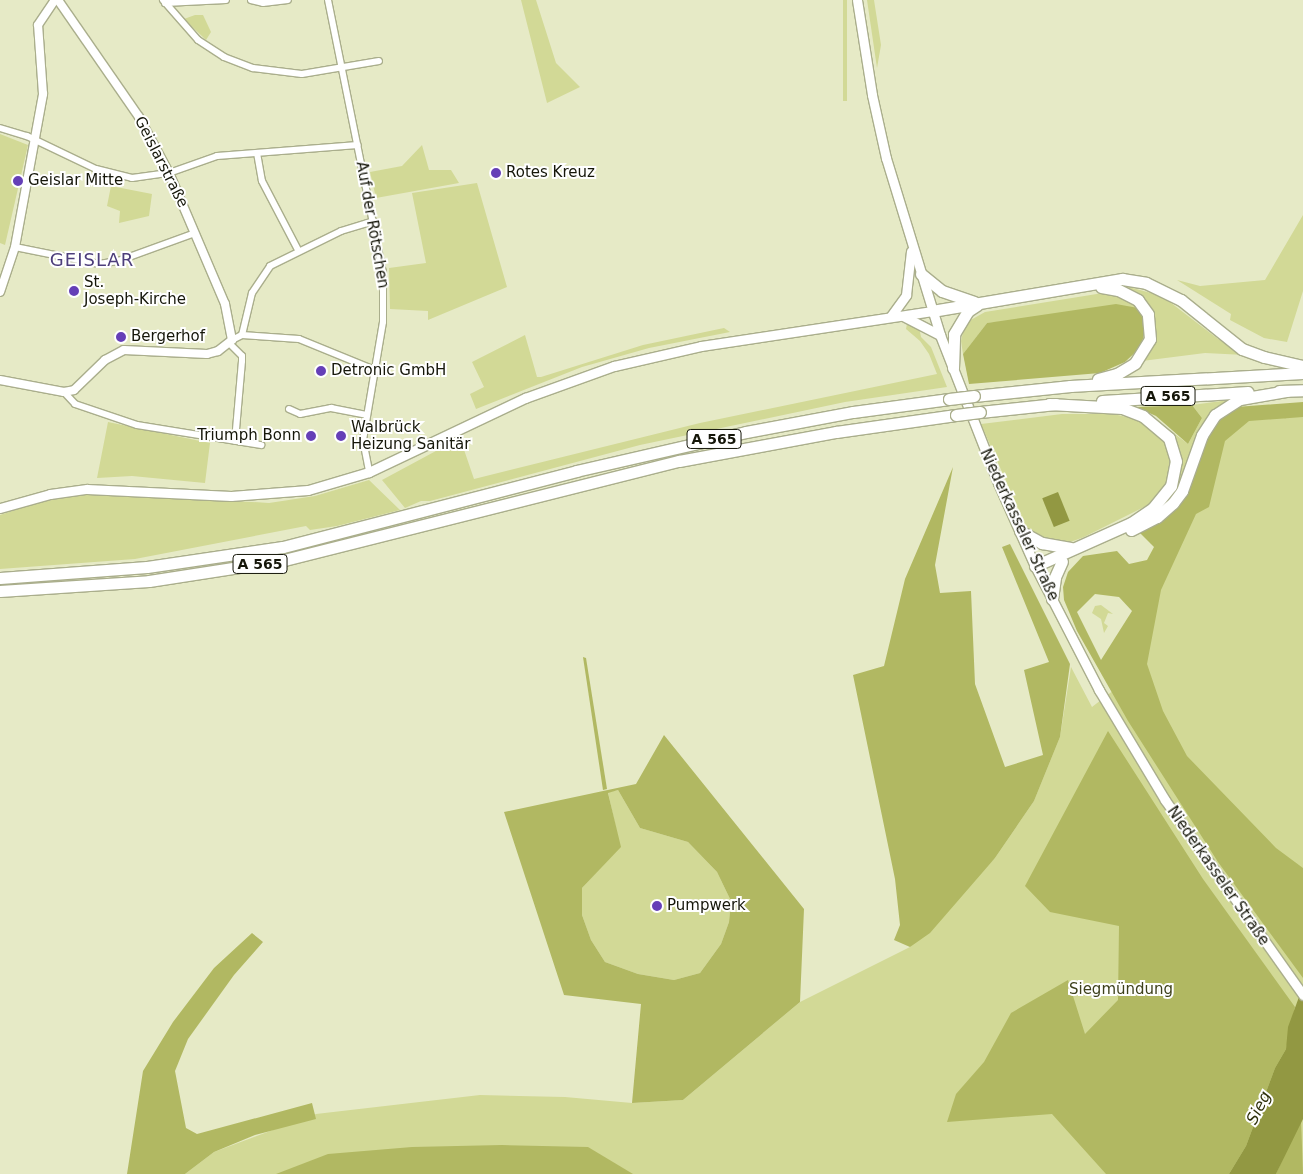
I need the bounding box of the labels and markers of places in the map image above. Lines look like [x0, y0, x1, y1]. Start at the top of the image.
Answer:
place label: Rotes Kreuz [506, 164, 595, 182]
marker: Rotes Kreuz [490, 167, 502, 179]
place label: Geislar Mitte [28, 172, 123, 190]
marker: Geislar Mitte [12, 175, 24, 187]
place label: St. Joseph-Kirche [84, 273, 186, 308]
marker: St. Joseph-Kirche [68, 285, 80, 297]
place label: Bergerhof [131, 328, 205, 346]
marker: Bergerhof [115, 331, 127, 343]
place label: Detronic GmbH [331, 362, 446, 380]
marker: Detronic GmbH [315, 365, 327, 377]
place label: Walbrück Heizung Sanitär [351, 418, 470, 453]
place label: Triumph Bonn [197, 427, 301, 445]
marker: Triumph Bonn [305, 430, 317, 442]
marker: Walbrück Heizung Sanitär [335, 430, 347, 442]
place label: Pumpwerk [667, 897, 746, 915]
marker: Pumpwerk [651, 900, 663, 912]

